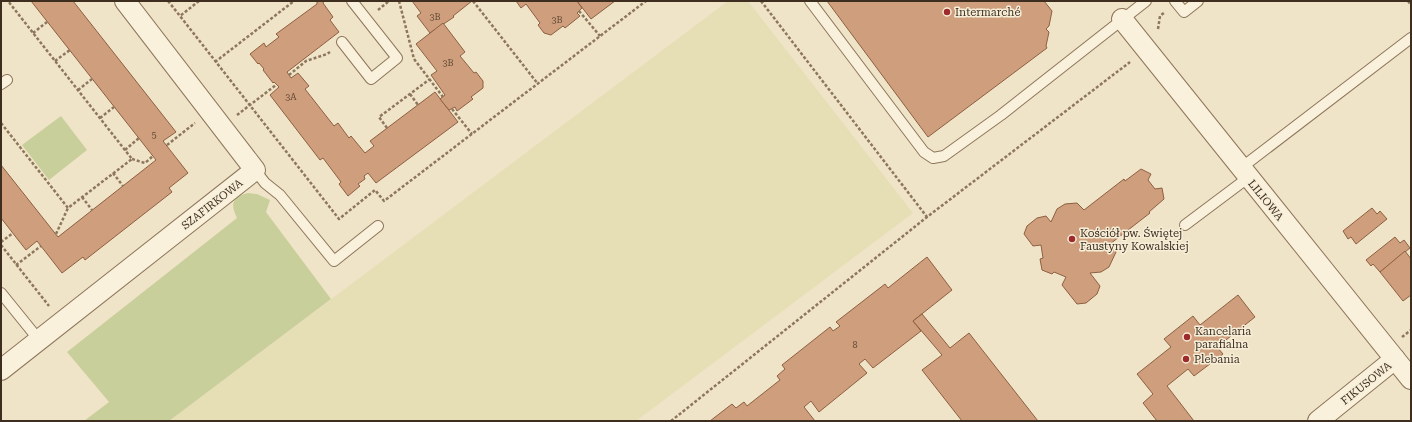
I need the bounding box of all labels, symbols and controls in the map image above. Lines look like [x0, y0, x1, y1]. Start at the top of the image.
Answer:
place label: Intermarché [955, 6, 1020, 19]
marker: Intermarché [942, 7, 952, 17]
house number: 3B [429, 12, 441, 22]
house number: 3B [551, 15, 563, 25]
house number: 3B [442, 58, 454, 68]
house number: 3A [285, 92, 297, 102]
house number: 5 [151, 130, 157, 140]
street label: SZAFIRKOWA [179, 176, 246, 232]
street label: LILIOWA [1245, 177, 1286, 224]
place label: Kościół pw. Świętej Faustyny Kowalskiej [1080, 226, 1189, 253]
marker: Kościół pw. Świętej Faustyny Kowalskiej [1067, 234, 1077, 244]
place label: Kancelaria parafialna [1195, 325, 1251, 351]
marker: Kancelaria parafialna [1182, 332, 1192, 342]
house number: 8 [852, 340, 858, 350]
place label: Plebania [1194, 353, 1240, 366]
marker: Plebania [1181, 354, 1191, 364]
street label: FIKUSOWA [1338, 359, 1394, 408]

